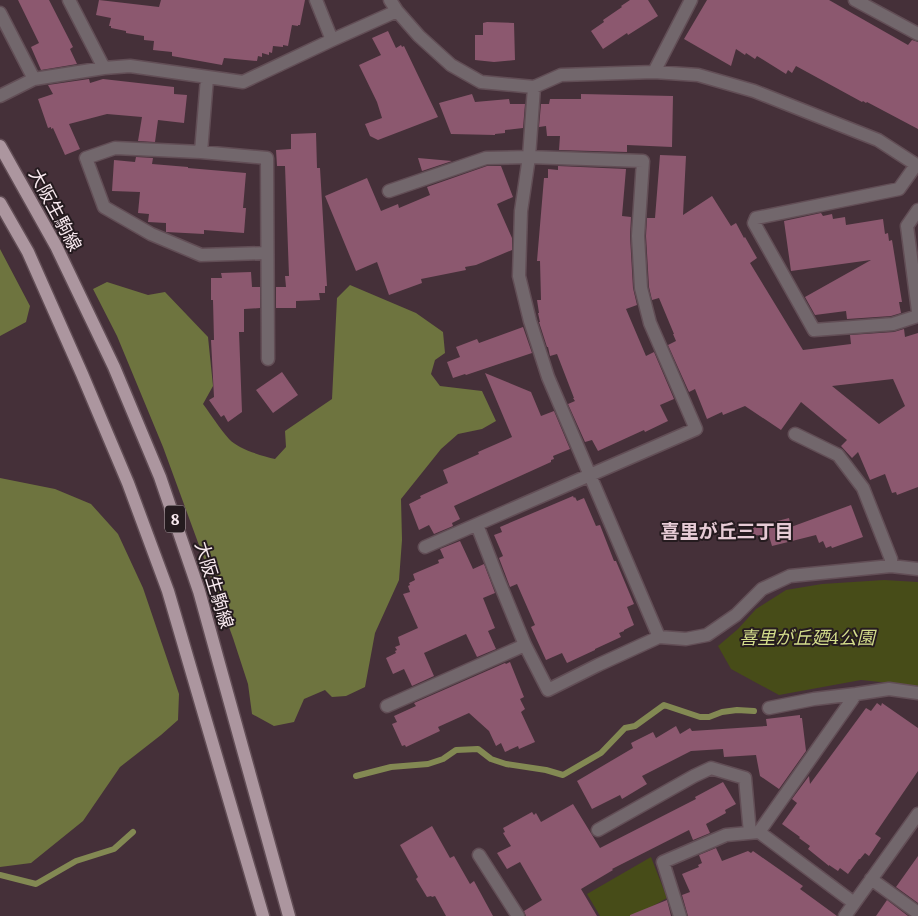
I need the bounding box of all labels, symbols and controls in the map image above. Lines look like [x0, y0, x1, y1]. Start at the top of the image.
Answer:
street label: 大阪生駒線 [24, 165, 87, 255]
road number: 8 [165, 506, 185, 532]
district label: 喜里が丘三丁目 [660, 519, 794, 543]
street label: 大阪生駒線 [190, 538, 239, 631]
park label: 喜里が丘廼4公園 [739, 626, 878, 649]

